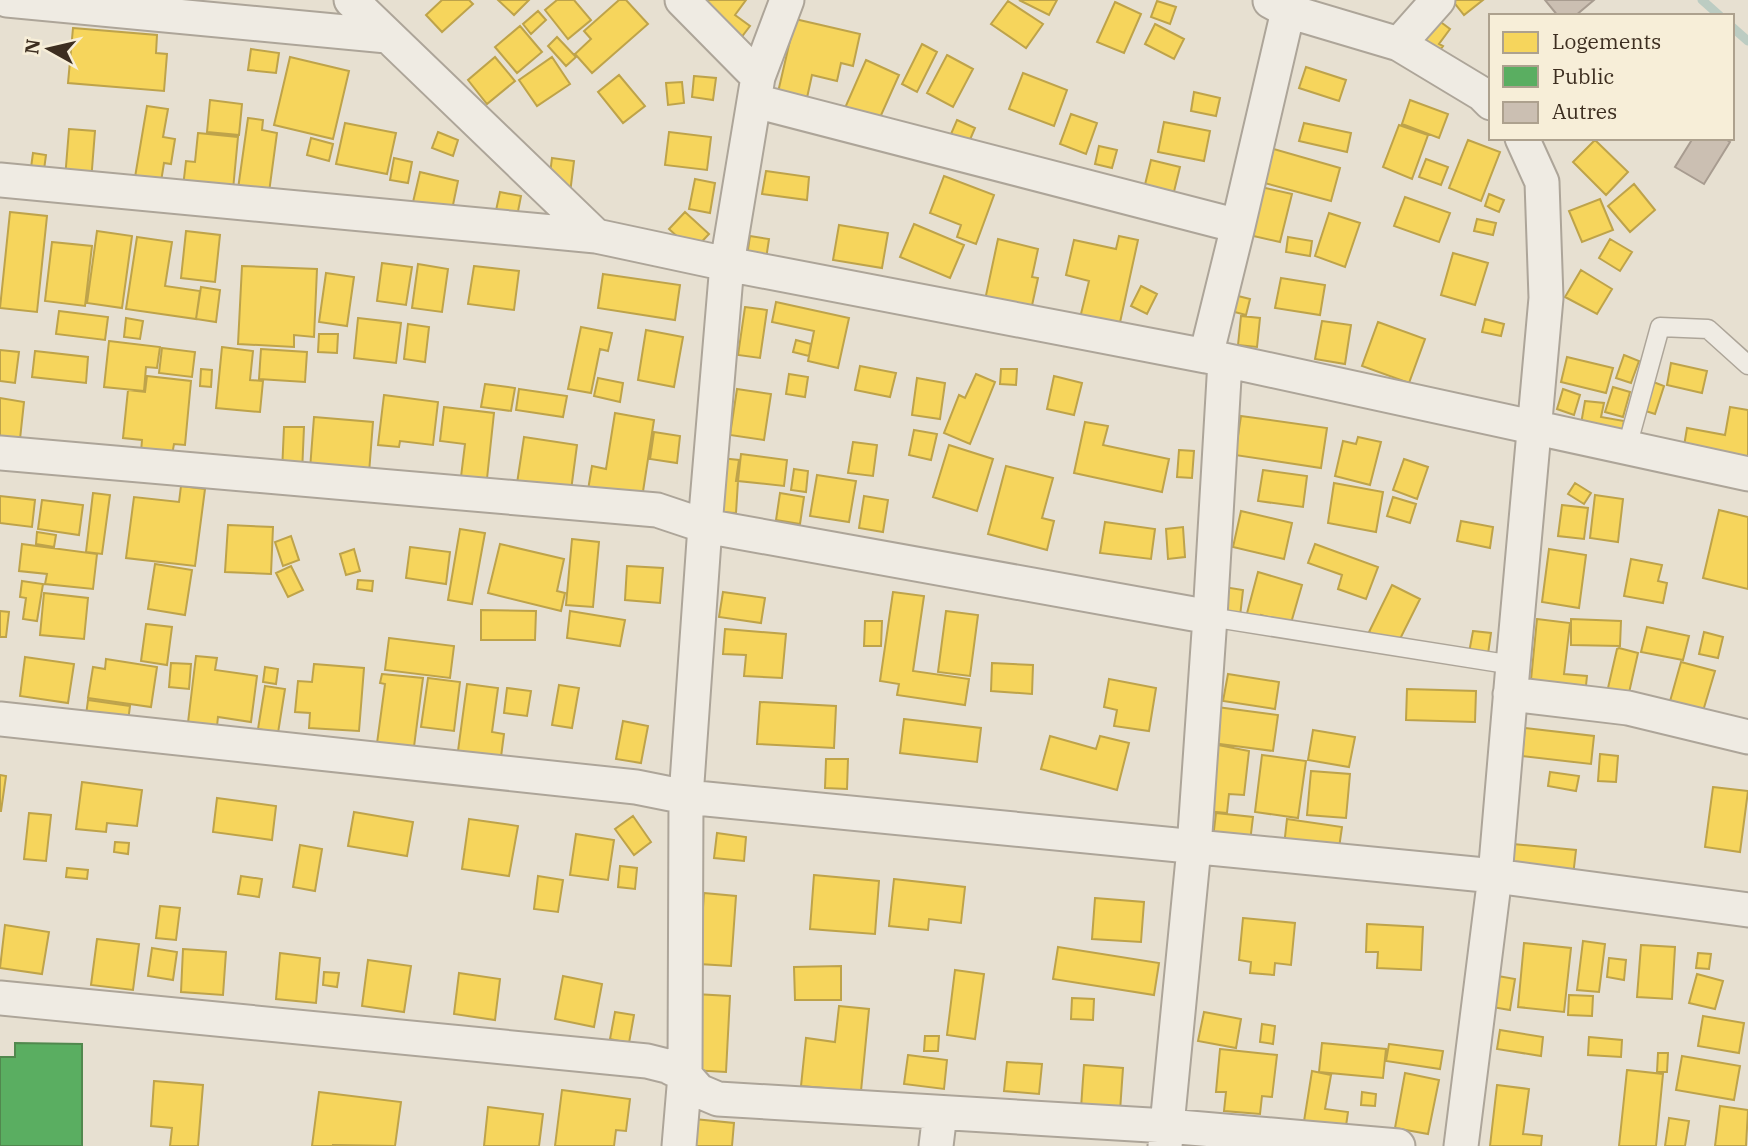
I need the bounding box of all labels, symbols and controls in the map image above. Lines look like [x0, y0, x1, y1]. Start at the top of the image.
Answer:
north arrow [14, 14, 84, 84]
legend [1489, 14, 1734, 140]
text: Logements [1552, 27, 1661, 55]
text: N [19, 38, 45, 56]
text: Public [1552, 62, 1614, 90]
text: Autres [1552, 97, 1617, 125]

